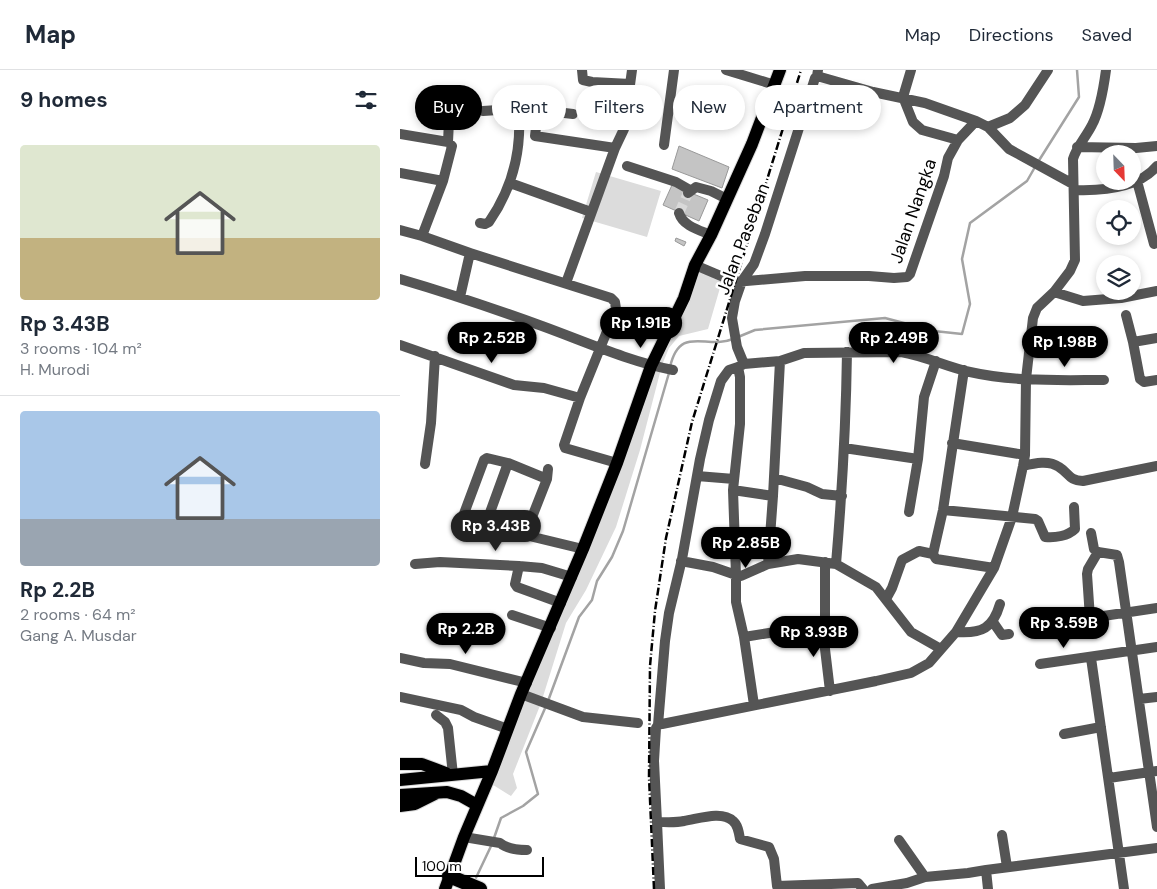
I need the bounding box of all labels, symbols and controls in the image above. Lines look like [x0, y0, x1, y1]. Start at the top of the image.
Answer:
text: Map [25, 19, 76, 50]
text: Map [905, 23, 941, 47]
text: Directions [969, 23, 1054, 47]
text: Saved [1082, 23, 1132, 47]
chip: Buy [415, 85, 482, 130]
chip: Rent [492, 85, 566, 130]
chip: Filters [576, 85, 663, 130]
chip: New [673, 85, 745, 130]
chip: Apartment [755, 85, 881, 130]
text: 9 homes [20, 86, 108, 114]
icon: filters [352, 86, 380, 114]
north arrow [1096, 145, 1141, 190]
map controls [1096, 145, 1141, 300]
street label: Jalan Nangka [884, 155, 942, 267]
icon: home [155, 178, 245, 268]
street label: Jalan Paseban [711, 180, 775, 298]
button: locate [1096, 200, 1141, 245]
button: layers [1096, 255, 1141, 300]
pin: Rp 1.91B [589, 306, 693, 349]
text: Rp 3.43B [20, 310, 110, 338]
text: Rp 1.91B [611, 312, 671, 333]
pin: Rp 2.52B [440, 322, 544, 364]
pin: Rp 2.49B [842, 322, 946, 364]
pin: Rp 1.98B [1013, 326, 1117, 368]
text: Rp 2.52B [459, 327, 525, 348]
text: Rp 2.49B [860, 327, 928, 348]
text: Rp 1.98B [1033, 331, 1097, 352]
text: 3 rooms · 104 m² [20, 338, 142, 359]
text: H. Murodi [20, 359, 90, 380]
icon: home [155, 443, 245, 533]
pin: Rp 3.43B [444, 510, 548, 552]
text: Rp 3.43B [462, 515, 530, 536]
pin: Rp 2.85B [694, 526, 798, 569]
text: Rp 2.85B [712, 532, 780, 553]
text: Rp 2.2B [20, 576, 95, 604]
text: 2 rooms · 64 m² [20, 604, 136, 625]
pin: Rp 3.59B [1012, 606, 1116, 649]
pin: Rp 2.2B [420, 612, 512, 655]
text: Rp 3.59B [1030, 612, 1098, 633]
pin: Rp 3.93B [762, 616, 866, 658]
text: Rp 2.2B [437, 618, 495, 639]
text: Rp 3.93B [780, 621, 848, 642]
text: Gang A. Musdar [20, 625, 137, 646]
scale bar [415, 854, 544, 877]
text: 100 m [422, 857, 462, 875]

